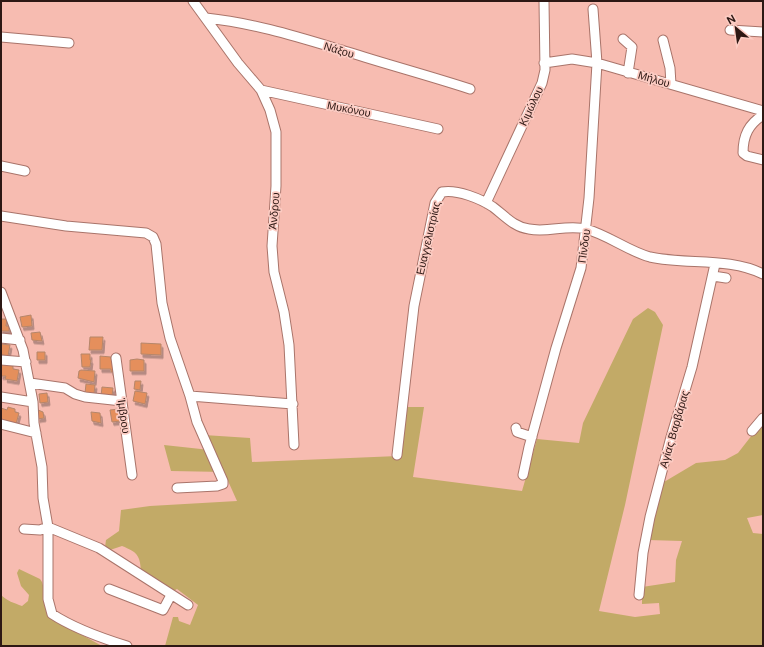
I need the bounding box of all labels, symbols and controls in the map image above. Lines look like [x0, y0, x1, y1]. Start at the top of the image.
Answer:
north arrow [716, 8, 756, 48]
text: N [724, 11, 738, 27]
street label: Νάξου [322, 39, 356, 61]
street label: Μήλου [636, 68, 672, 90]
street label: Κιμώλου [516, 84, 546, 128]
street label: Μυκόνου [326, 98, 372, 120]
street label: Άνδρου [265, 192, 283, 230]
street label: Ευαγγελιστρίας [413, 200, 443, 276]
street label: Πίνδου [575, 228, 593, 264]
street label: Αγίας Βαρβάρας [656, 389, 692, 469]
street label: Ίμβρου [114, 397, 133, 434]

